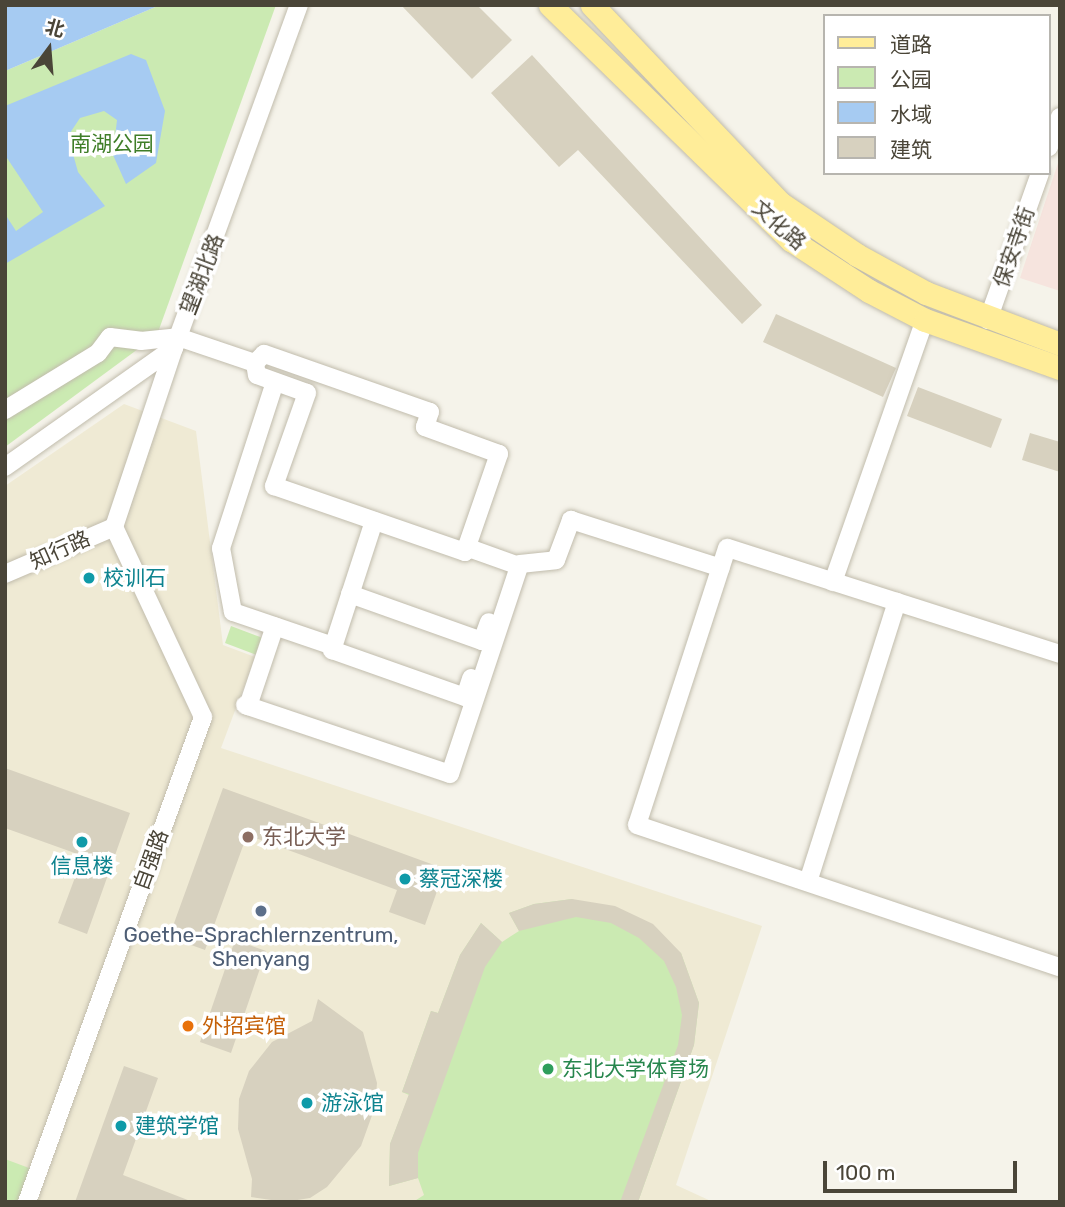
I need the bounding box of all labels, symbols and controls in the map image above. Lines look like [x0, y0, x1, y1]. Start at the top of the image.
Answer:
north arrow [14, 14, 84, 84]
legend [824, 14, 1051, 175]
text: 北 [43, 15, 67, 42]
text: 道路 [890, 32, 932, 57]
text: 公园 [890, 67, 932, 92]
text: 水域 [890, 102, 932, 127]
park label: 南湖公园 [70, 131, 154, 157]
text: 建筑 [890, 137, 932, 162]
street label: 文化路 [747, 195, 811, 255]
street label: 保安寺街 [988, 203, 1040, 291]
street label: 望湖北路 [175, 230, 229, 318]
street label: 知行路 [26, 526, 94, 574]
place label: 校训石 [103, 565, 166, 591]
marker: 校训石 [81, 570, 97, 586]
place label: 东北大学 [262, 824, 346, 850]
street label: 自强路 [128, 826, 174, 894]
marker: 东北大学 [240, 829, 256, 845]
marker: 信息楼 [74, 834, 90, 850]
place label: 信息楼 [51, 853, 113, 879]
place label: 蔡冠深楼 [419, 866, 503, 892]
marker: 蔡冠深楼 [397, 871, 413, 887]
marker: Goethe-Sprachlernzentrum, Shenyang [253, 903, 269, 919]
place label: Goethe-Sprachlernzentrum, Shenyang [123, 922, 399, 972]
place label: 外招宾馆 [202, 1013, 286, 1039]
marker: 外招宾馆 [180, 1018, 196, 1034]
place label: 东北大学体育场 [562, 1056, 709, 1082]
marker: 东北大学体育场 [540, 1061, 556, 1077]
place label: 游泳馆 [321, 1090, 384, 1116]
marker: 游泳馆 [299, 1095, 315, 1111]
place label: 建筑学馆 [135, 1113, 219, 1139]
marker: 建筑学馆 [113, 1118, 129, 1134]
scale bar [827, 1148, 1021, 1192]
text: 100 m [836, 1160, 895, 1185]

